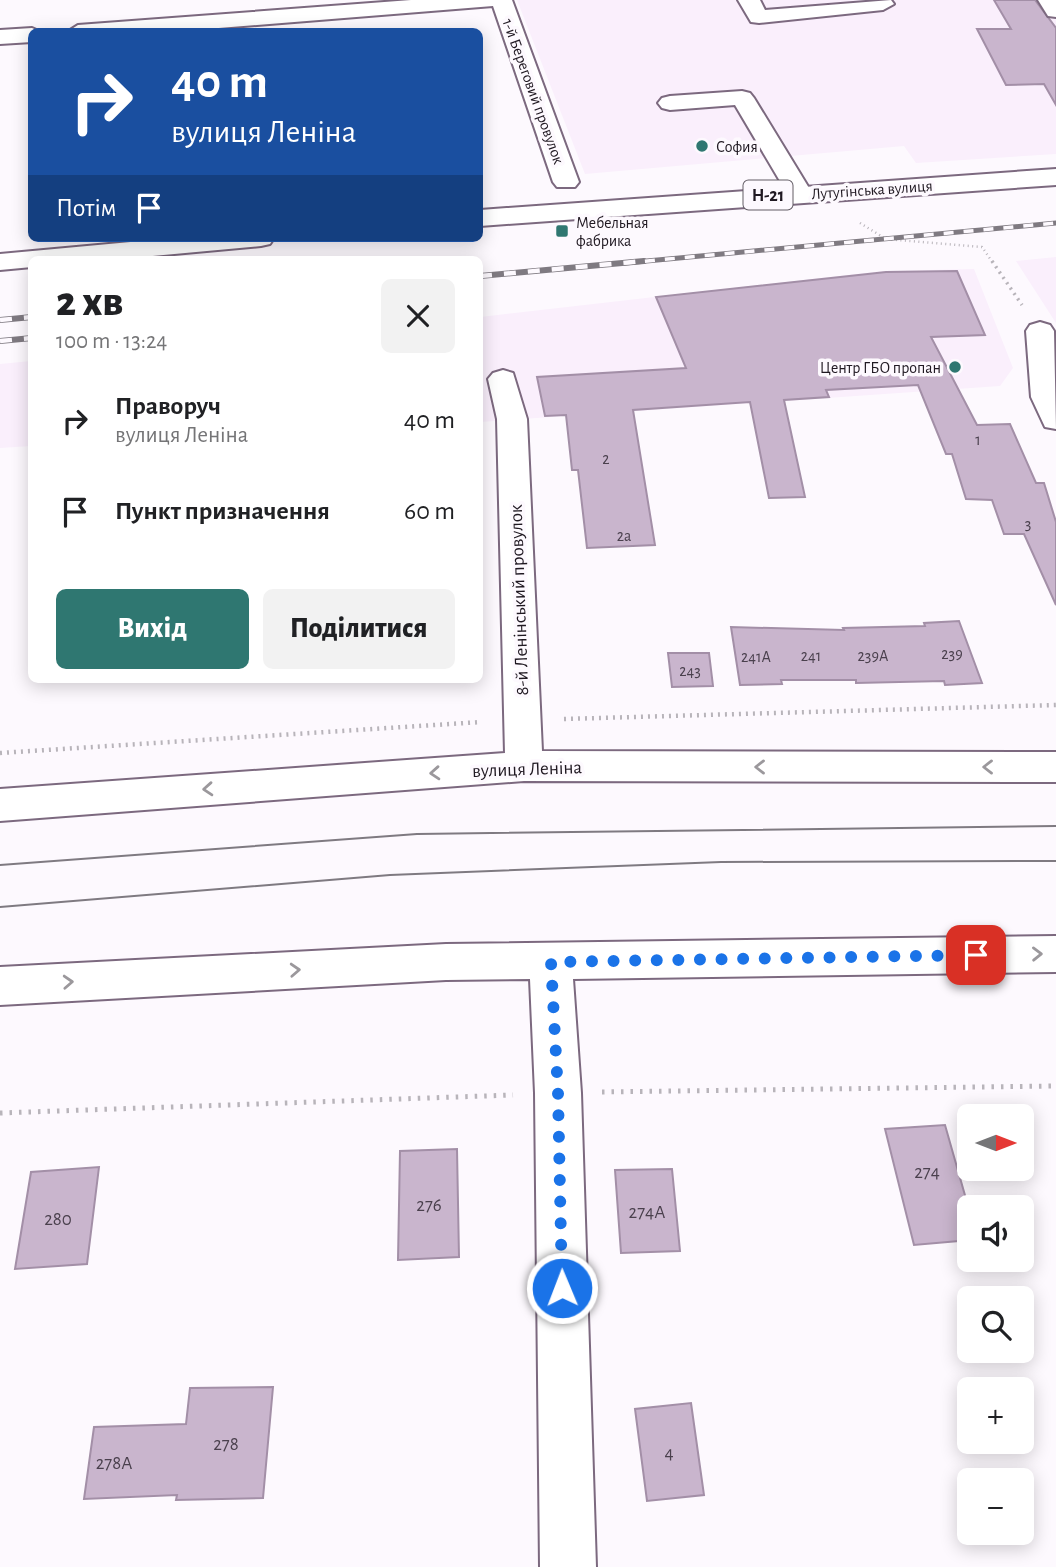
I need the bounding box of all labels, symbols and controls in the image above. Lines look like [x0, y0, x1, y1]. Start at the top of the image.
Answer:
street label: 1-й Береговий провулок [498, 17, 567, 167]
icon: right [56, 56, 147, 147]
text: 40 m [171, 58, 268, 107]
text: вулиця Леніна [171, 116, 356, 148]
marker: София [694, 138, 710, 154]
place label: София [716, 139, 758, 155]
street label: Лутугінська вулиця [811, 178, 933, 203]
road number: Н-21 [744, 180, 792, 210]
icon: arrive [130, 189, 168, 227]
text: Потім [56, 195, 116, 221]
place label: Мебельная фабрика [576, 215, 649, 249]
marker: Мебельная фабрика [554, 223, 570, 239]
button: close [381, 279, 455, 353]
text: 2 хв [56, 281, 123, 323]
text: 100 m · 13:24 [56, 330, 167, 353]
marker: Центр ГБО пропан [947, 359, 963, 375]
place label: Центр ГБО пропан [820, 360, 941, 376]
text: Праворуч [115, 393, 221, 419]
icon: right [56, 402, 94, 440]
text: 40 m [404, 407, 455, 433]
text: вулиця Леніна [115, 424, 248, 447]
house number: 1 [975, 432, 981, 448]
house number: 2 [602, 451, 610, 467]
icon: arrive [56, 493, 94, 531]
text: Пункт призначення [115, 498, 330, 524]
text: 60 m [404, 498, 455, 524]
street label: 8-й Ленінський провулок [507, 504, 532, 696]
house number: 3 [1025, 516, 1031, 532]
house number: 2а [617, 528, 631, 544]
button: Вихід [56, 589, 249, 669]
button: Поділитися [263, 589, 455, 669]
house number: 239 [941, 646, 963, 662]
house number: 241 [801, 648, 821, 664]
house number: 239А [858, 648, 889, 664]
house number: 241А [741, 649, 772, 665]
house number: 243 [679, 663, 701, 679]
street label: вулиця Леніна [472, 758, 583, 781]
one-way arrow [755, 759, 765, 775]
one-way arrow [982, 759, 993, 775]
one-way arrow [429, 765, 440, 780]
one-way arrow [202, 782, 213, 797]
pin [946, 925, 1006, 985]
icon: arrive [957, 936, 995, 974]
one-way arrow [1032, 946, 1043, 962]
one-way arrow [290, 963, 301, 978]
one-way arrow [63, 975, 74, 990]
north arrow [957, 1104, 1034, 1181]
map controls [957, 1104, 1034, 1545]
house number: 274 [914, 1163, 940, 1182]
button: sound [957, 1195, 1034, 1272]
house number: 276 [416, 1196, 442, 1215]
house number: 274А [629, 1203, 665, 1222]
house number: 280 [44, 1210, 72, 1229]
position arrow [525, 1251, 599, 1325]
button: search [957, 1286, 1034, 1363]
button: + [957, 1377, 1034, 1454]
house number: 278 [213, 1435, 239, 1454]
house number: 4 [664, 1444, 674, 1463]
house number: 278А [96, 1454, 132, 1473]
button: − [957, 1468, 1034, 1545]

